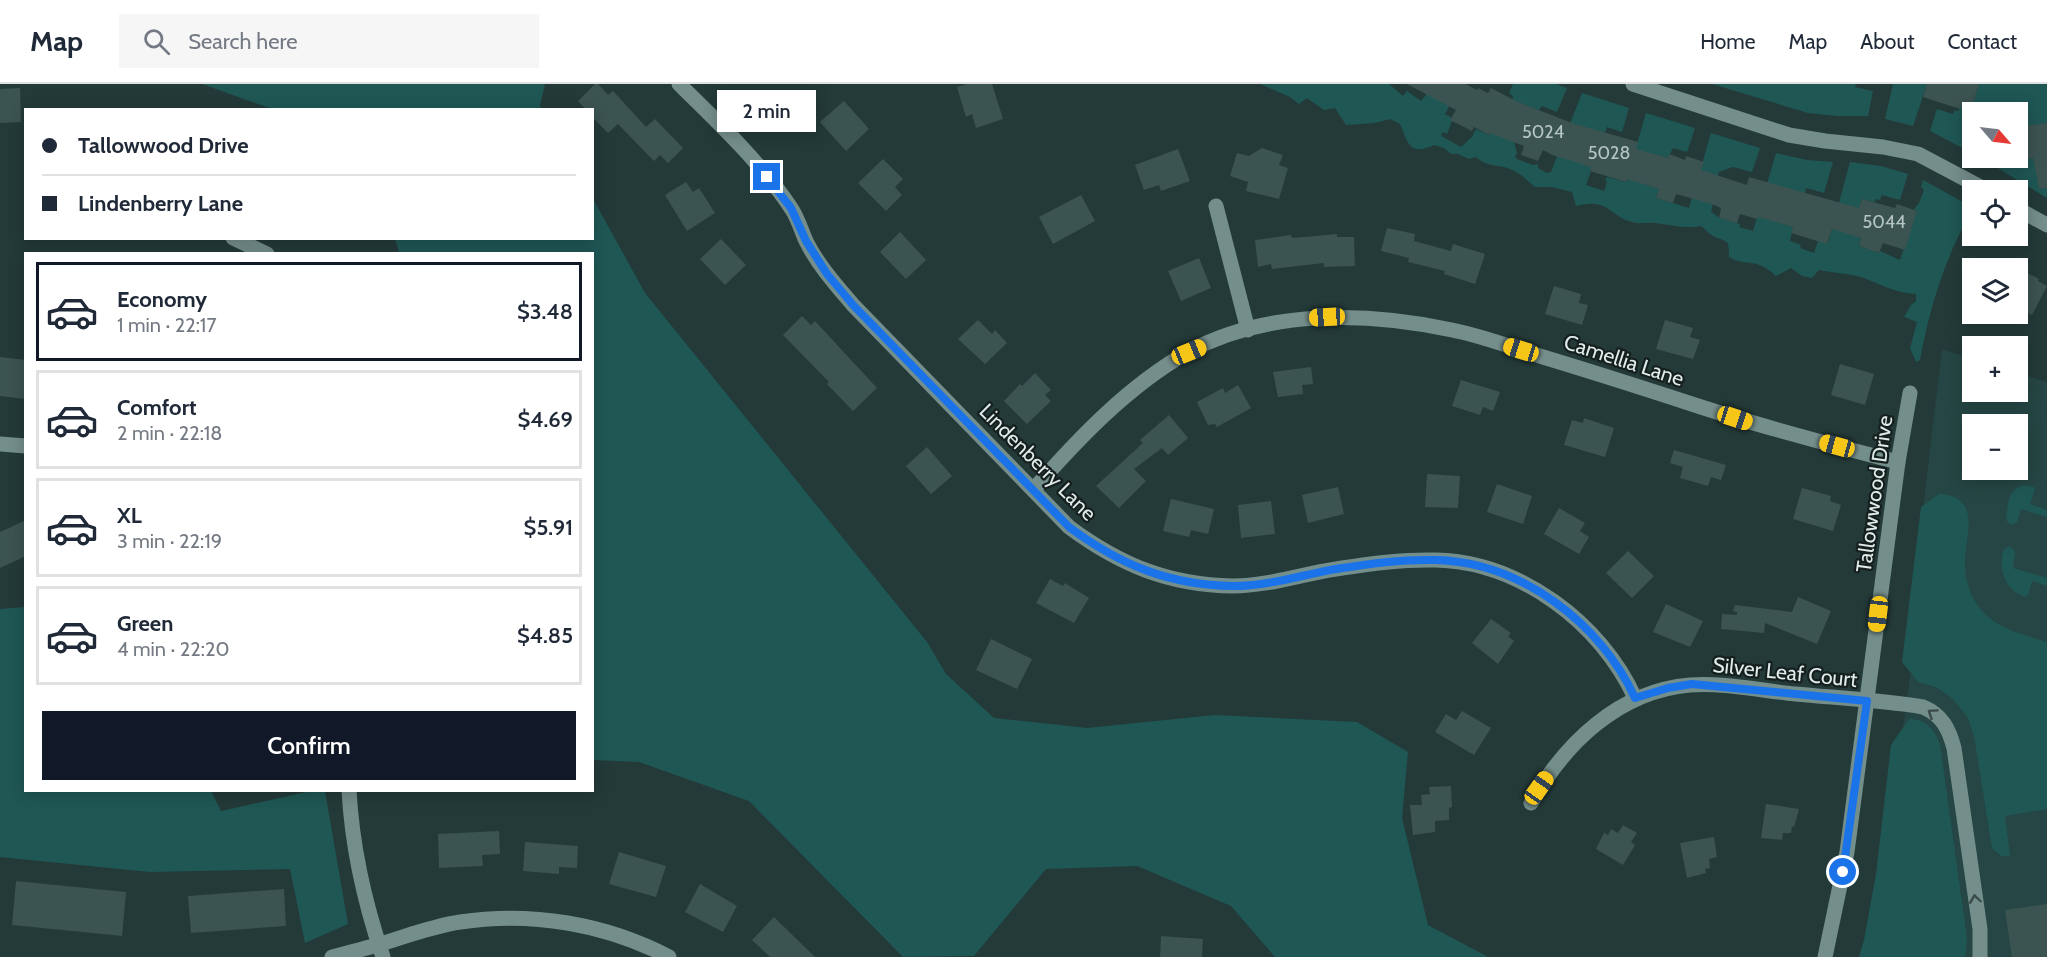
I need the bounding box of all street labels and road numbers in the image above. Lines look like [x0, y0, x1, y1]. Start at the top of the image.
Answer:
street label: Camellia Lane [1561, 329, 1687, 391]
street label: Lindenberry Lane [974, 398, 1102, 526]
street label: Tallowwood Drive [1851, 414, 1897, 574]
street label: Silver Leaf Court [1711, 652, 1859, 692]

